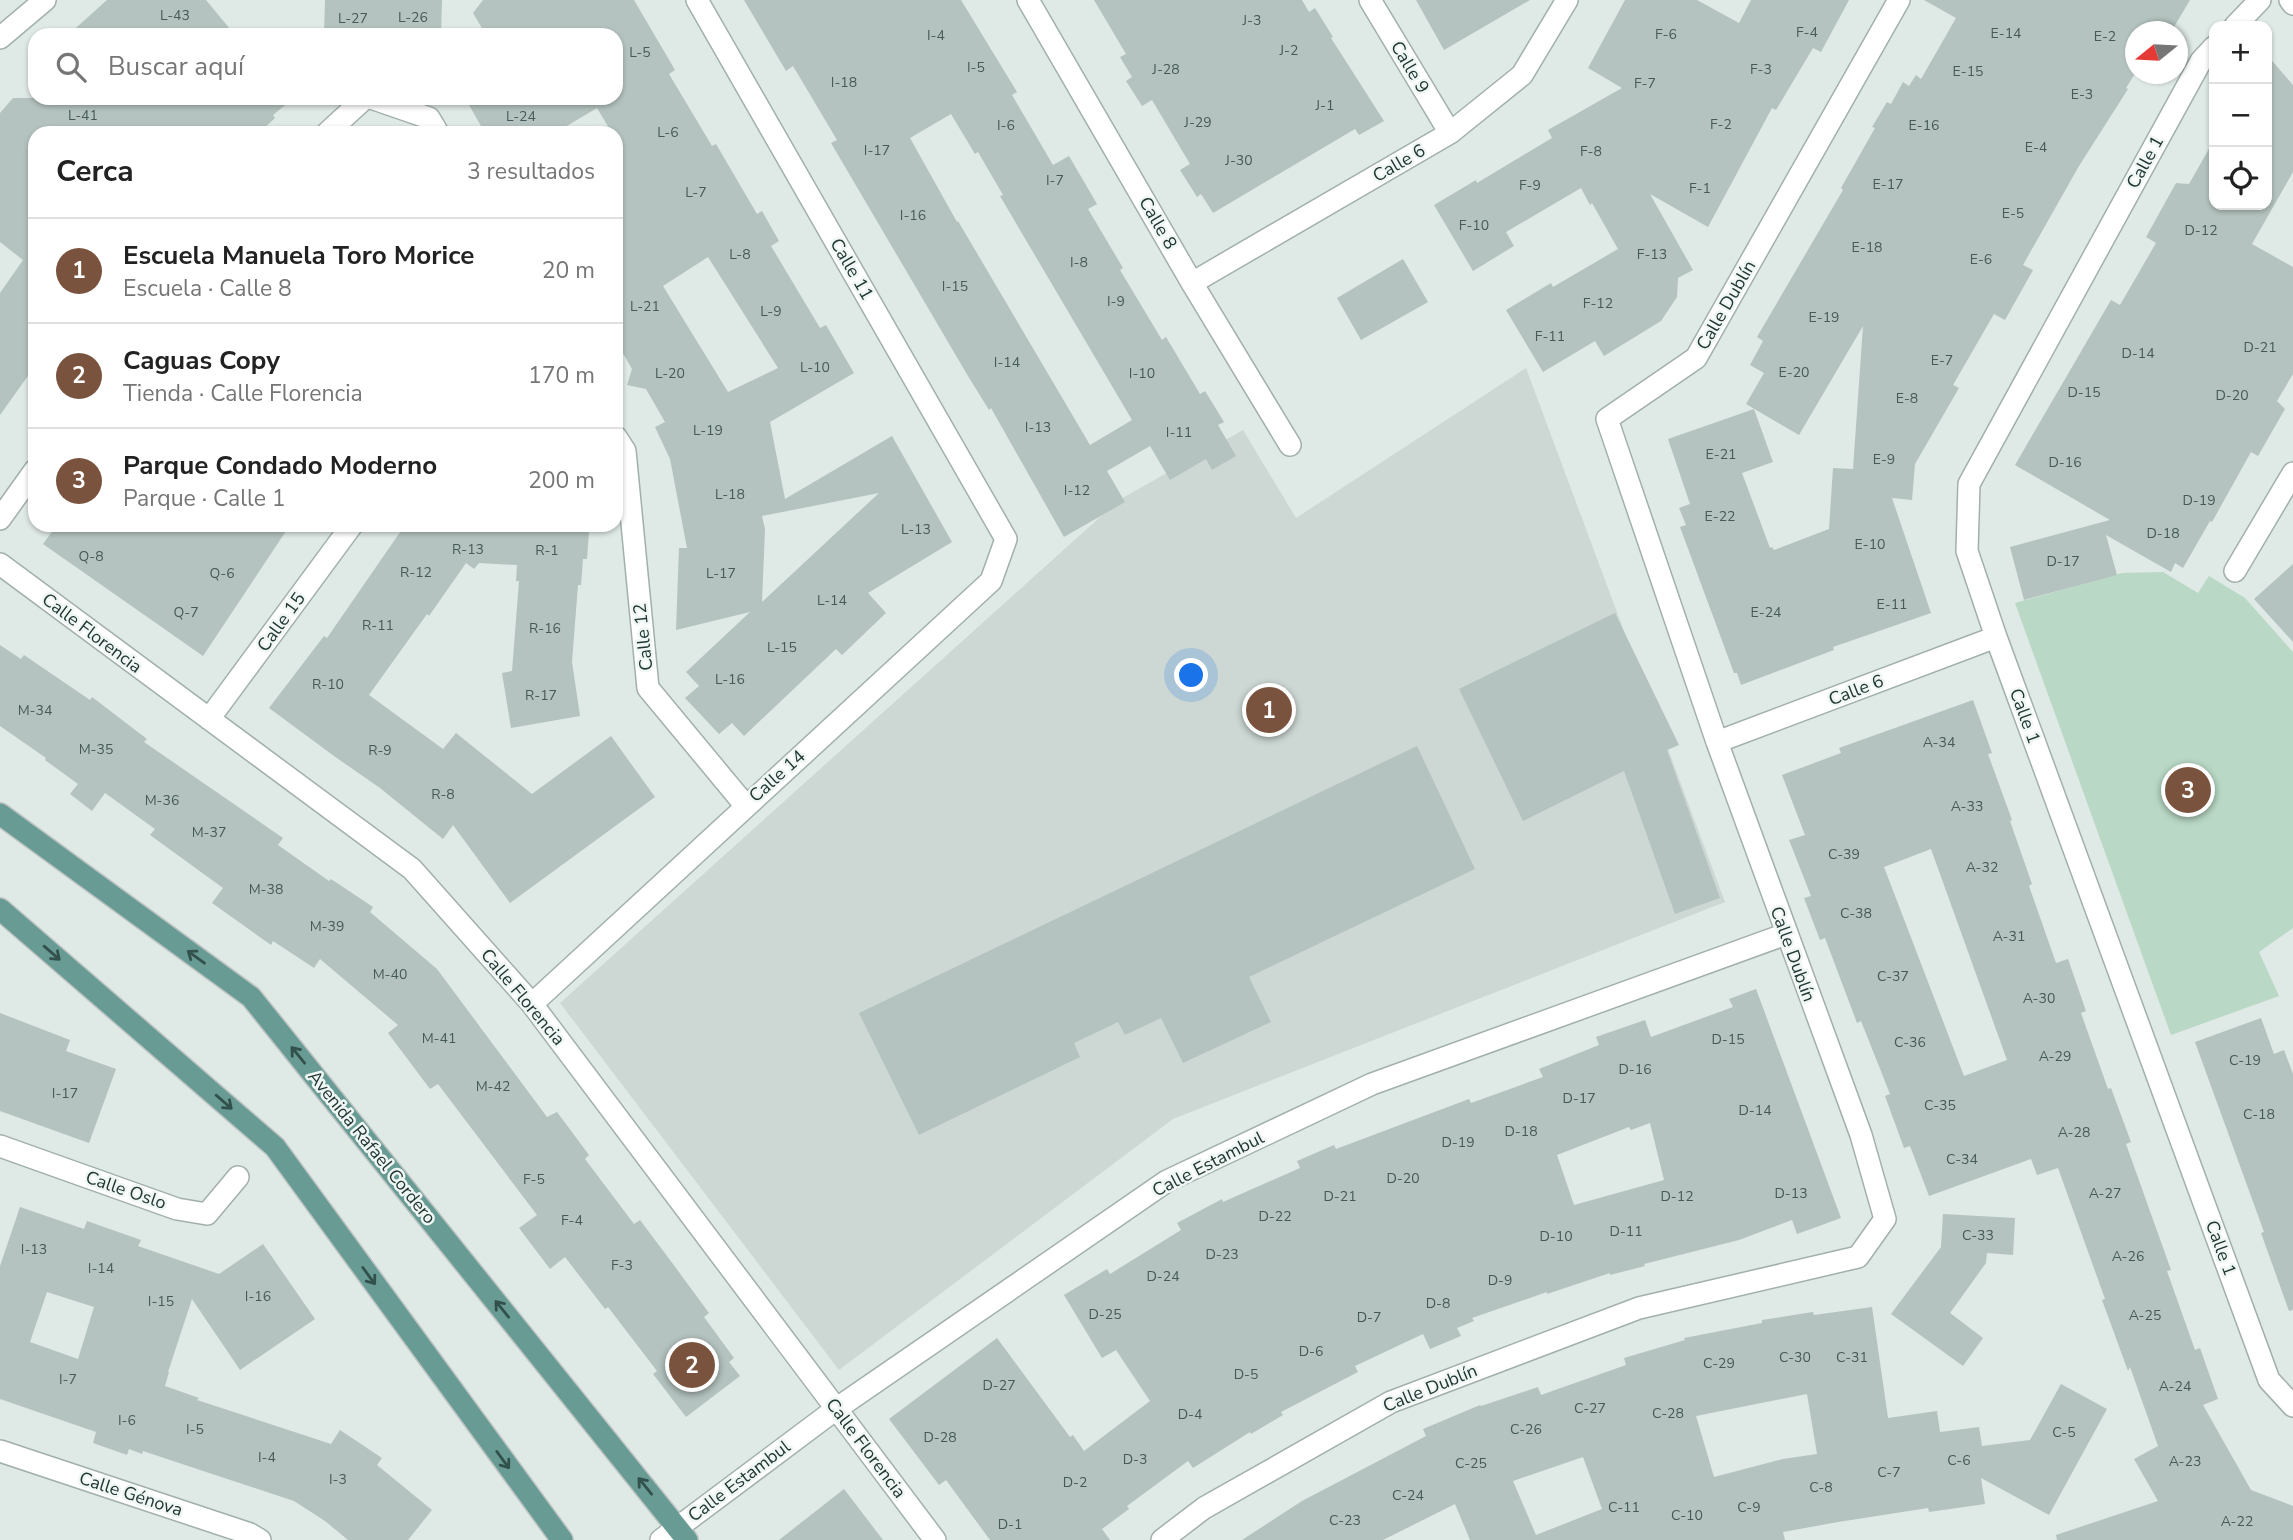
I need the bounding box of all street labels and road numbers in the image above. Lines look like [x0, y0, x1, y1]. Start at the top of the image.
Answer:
street label: Calle 9 [1385, 36, 1435, 98]
street label: Calle 1 [2121, 131, 2169, 193]
street label: Calle 6 [1368, 138, 1430, 188]
street label: Calle 8 [1133, 192, 1183, 254]
street label: Calle 11 [825, 234, 879, 304]
street label: Calle Dublín [1691, 256, 1761, 354]
street label: Calle Florencia [37, 587, 147, 679]
street label: Calle 15 [251, 588, 311, 656]
street label: Calle 12 [628, 602, 658, 672]
street label: Calle 6 [1825, 669, 1887, 711]
street label: Calle 1 [2004, 685, 2046, 747]
street label: Calle 14 [744, 744, 810, 808]
street label: Calle Dublín [1765, 903, 1821, 1005]
street label: Calle Florencia [475, 944, 571, 1050]
street label: Avenida Rafael Cordero [303, 1065, 441, 1229]
street label: Calle Estambul [1148, 1125, 1268, 1202]
street label: Calle Oslo [82, 1165, 170, 1215]
street label: Calle 1 [2200, 1217, 2242, 1279]
street label: Calle Dublín [1379, 1358, 1481, 1418]
street label: Calle Florencia [820, 1393, 912, 1503]
street label: Calle Estambul [683, 1434, 796, 1527]
street label: Calle Génova [76, 1466, 186, 1522]

